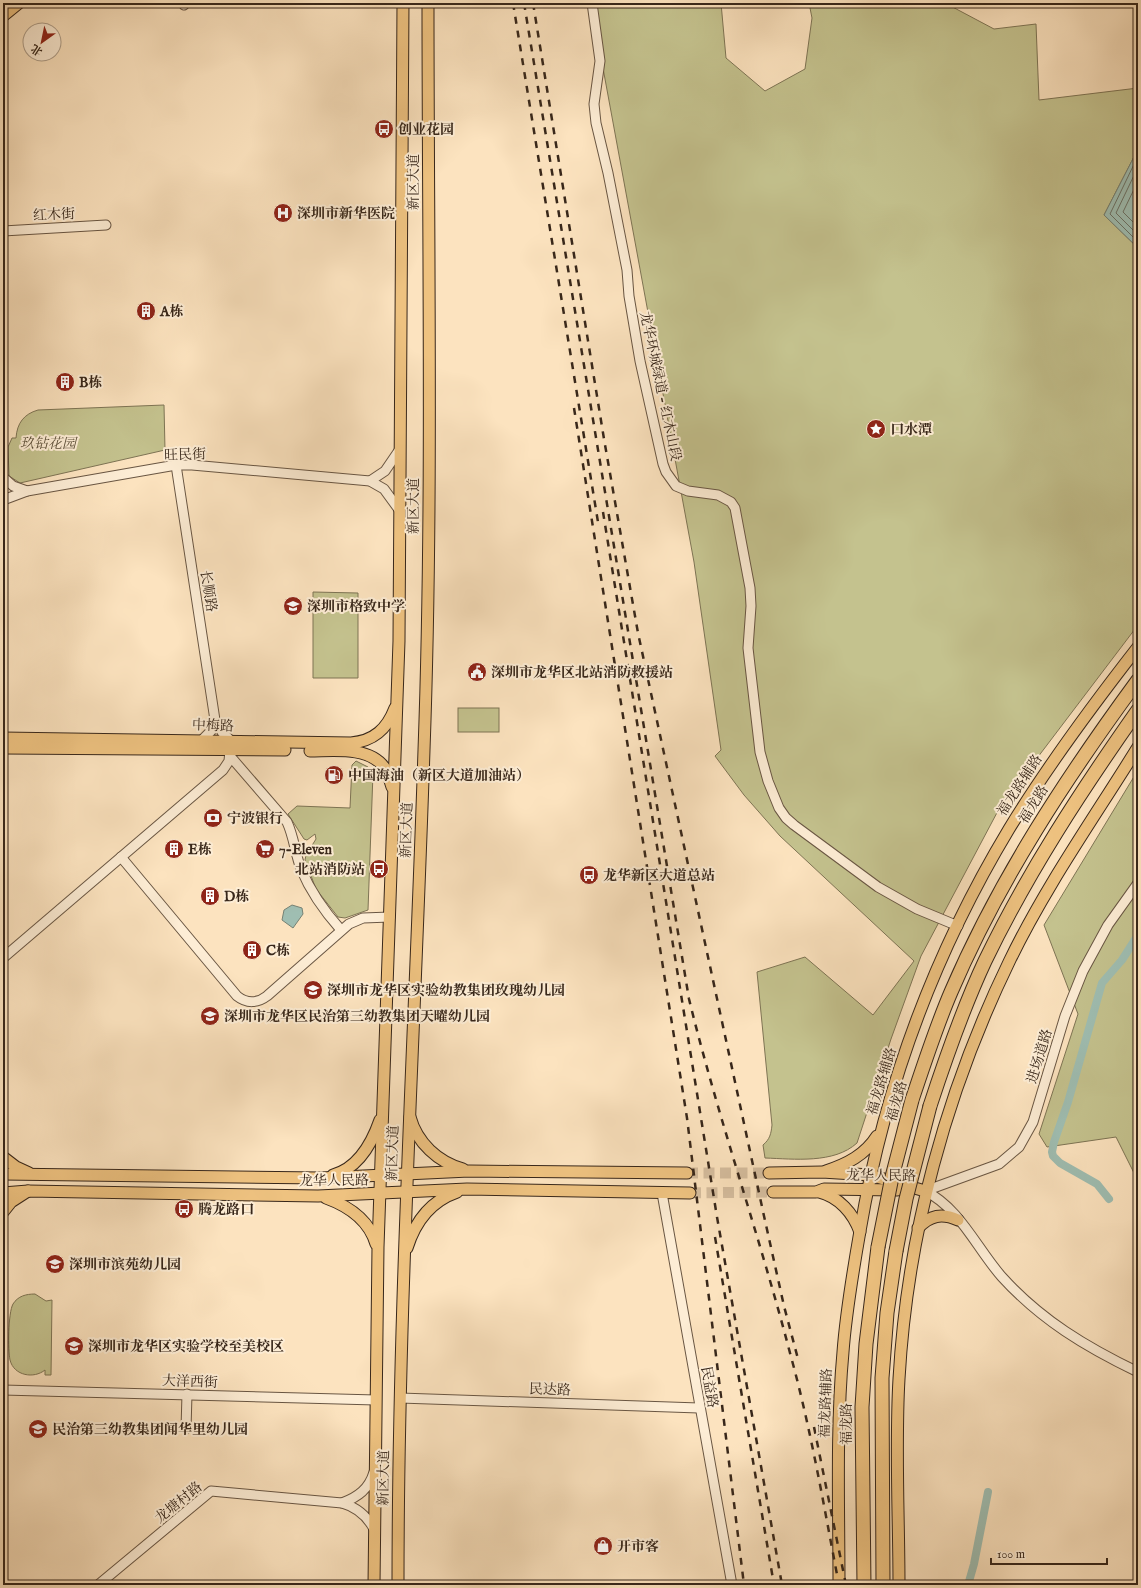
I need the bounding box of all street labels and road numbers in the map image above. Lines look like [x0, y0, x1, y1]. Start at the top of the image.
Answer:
street label: 新区大道 [405, 154, 423, 210]
street label: 红木街 [33, 205, 75, 225]
street label: 龙华环城绿道 - 红木山段 [635, 310, 685, 463]
street label: 旺民街 [164, 445, 206, 465]
street label: 新区大道 [405, 478, 423, 534]
street label: 长顺路 [196, 569, 220, 613]
street label: 中梅路 [192, 716, 234, 736]
street label: 福龙路辅路 [993, 751, 1045, 819]
street label: 福龙路 [1015, 782, 1051, 826]
street label: 新区大道 [397, 802, 417, 858]
street label: 进场道路 [1023, 1027, 1057, 1086]
street label: 福龙路辅路 [863, 1045, 899, 1117]
street label: 福龙路 [882, 1078, 910, 1124]
street label: 新区大道 [383, 1125, 403, 1181]
street label: 龙华人民路 [846, 1166, 916, 1186]
street label: 龙华人民路 [299, 1171, 369, 1191]
street label: 民益路 [697, 1365, 722, 1409]
street label: 福龙路辅路 [816, 1368, 836, 1438]
street label: 大洋西街 [162, 1372, 218, 1392]
street label: 民达路 [529, 1380, 571, 1400]
street label: 福龙路 [838, 1403, 856, 1445]
street label: 新区大道 [375, 1450, 393, 1506]
street label: 龙塘村路 [151, 1478, 206, 1527]

